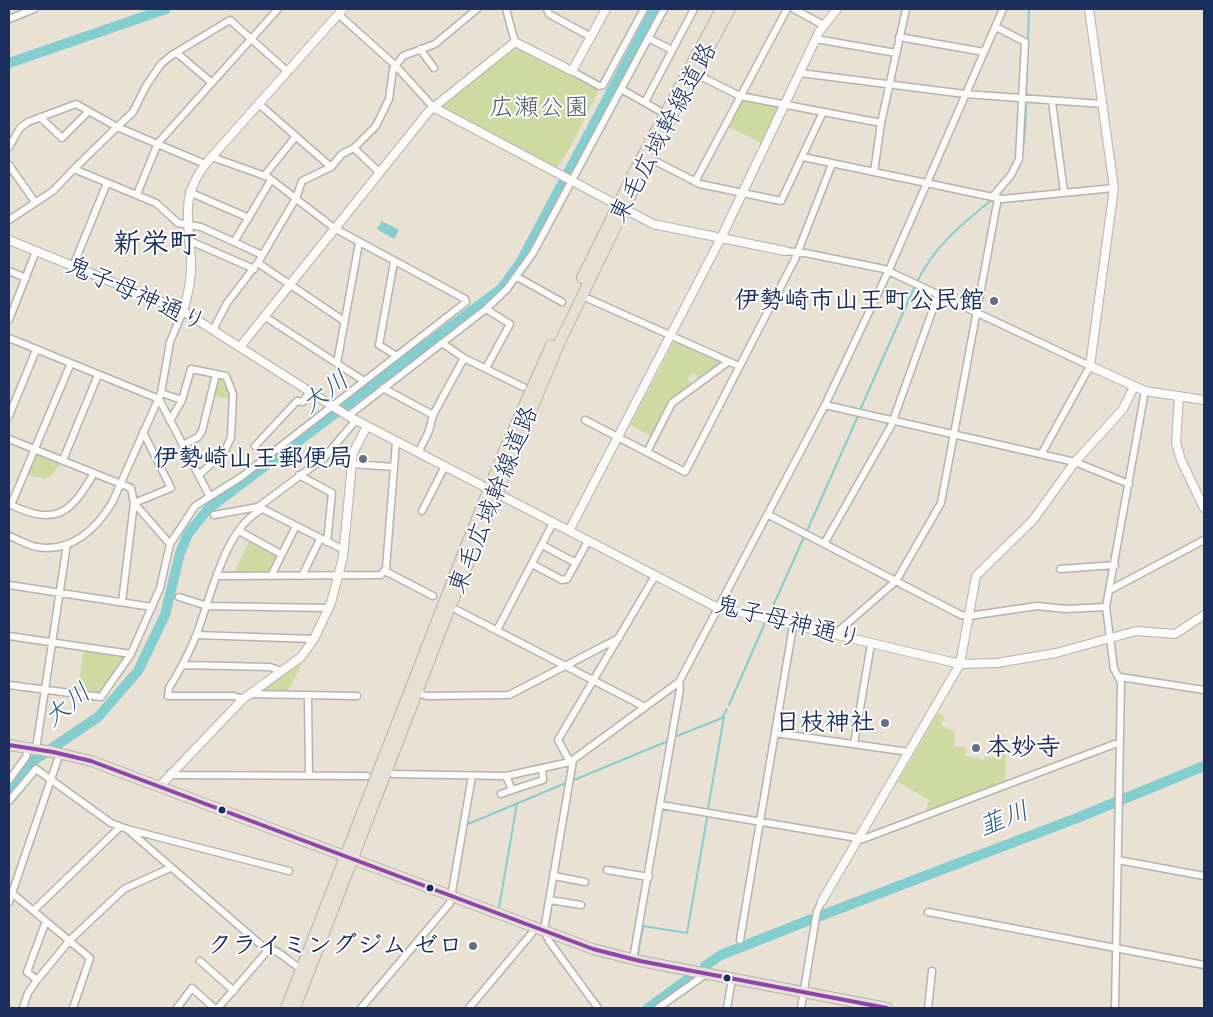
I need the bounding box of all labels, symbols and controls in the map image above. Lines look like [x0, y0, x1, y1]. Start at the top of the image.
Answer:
street label: 東毛広域幹線道路 [604, 38, 724, 228]
park label: 広瀬公園 [489, 93, 589, 123]
district label: 新栄町 [113, 228, 197, 262]
street label: 鬼子母神通り [61, 251, 211, 339]
place label: 伊勢崎市山王町公民館 [734, 286, 984, 316]
marker: 伊勢崎市山王町公民館 [988, 295, 1000, 307]
water label: 大川 [296, 365, 356, 421]
street label: 東毛広域幹線道路 [443, 402, 545, 598]
place label: 伊勢崎山王郵便局 [153, 444, 353, 474]
marker: 伊勢崎山王郵便局 [357, 453, 369, 465]
street label: 鬼子母神通り [712, 590, 864, 656]
water label: 大川 [38, 678, 98, 734]
place label: 日枝神社 [775, 708, 875, 738]
marker: 日枝神社 [879, 717, 891, 729]
place label: 本妙寺 [986, 733, 1061, 763]
marker: 本妙寺 [970, 742, 982, 754]
water label: 韮川 [974, 796, 1034, 844]
unlabelled marker [217, 805, 227, 815]
unlabelled marker [425, 883, 435, 893]
place label: クライミングジム ゼロ [207, 931, 463, 961]
marker: クライミングジム ゼロ [467, 940, 479, 952]
unlabelled marker [722, 973, 732, 983]

